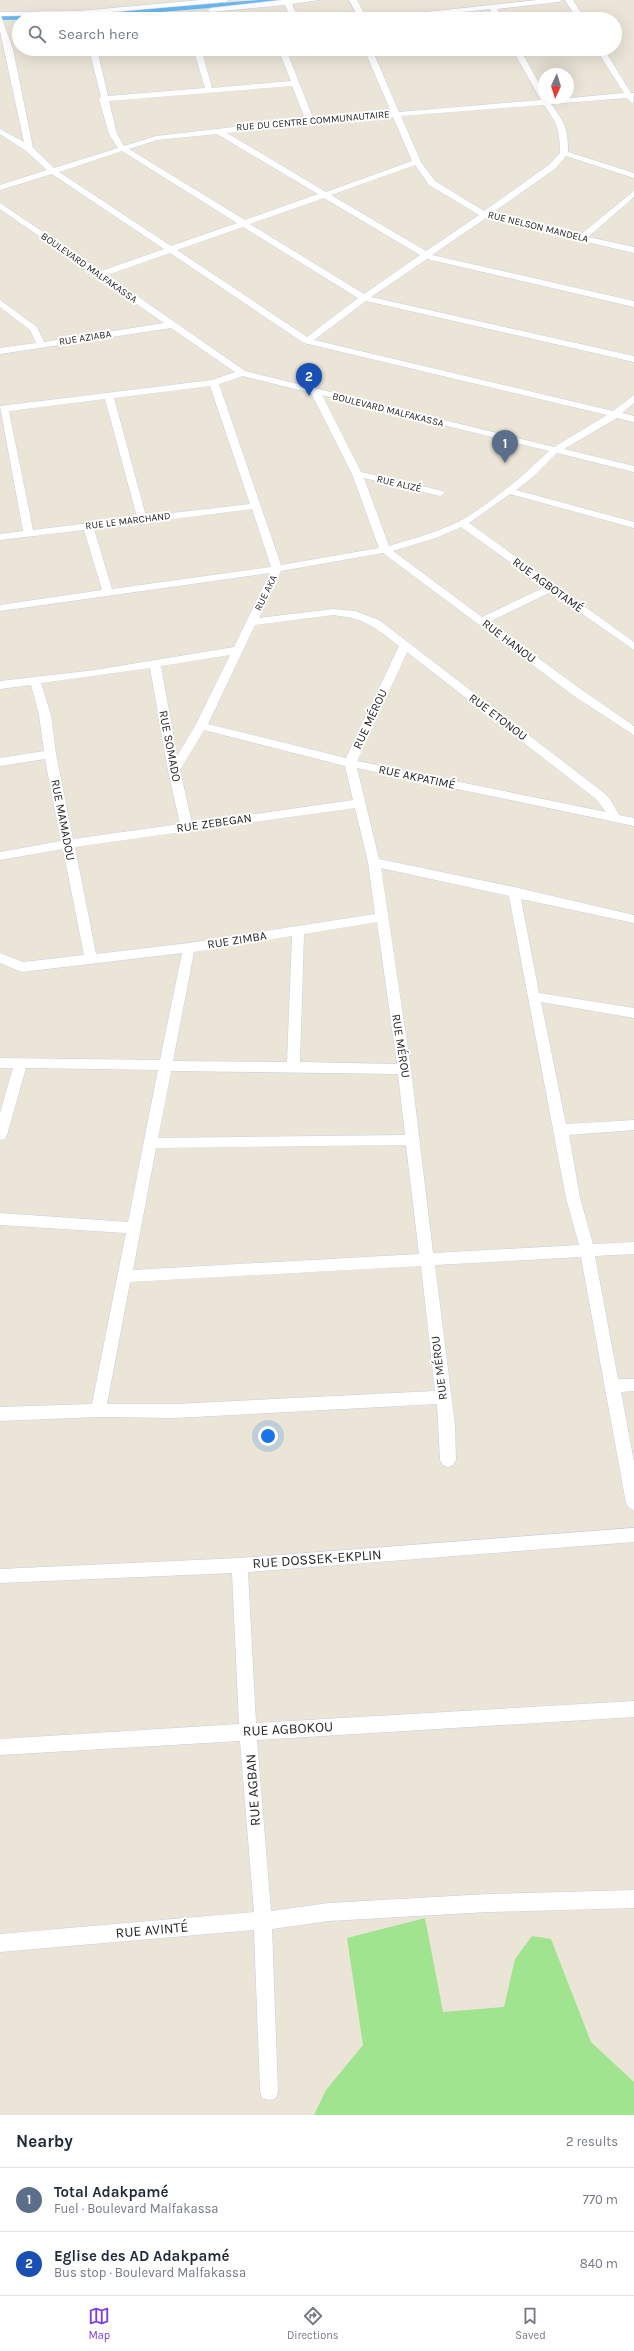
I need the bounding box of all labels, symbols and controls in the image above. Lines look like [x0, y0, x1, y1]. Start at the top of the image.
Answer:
search box [12, 12, 622, 56]
icon: search [26, 23, 48, 45]
text: Search here [58, 25, 139, 43]
north arrow [538, 68, 574, 104]
street label: RUE DU CENTRE COMMUNAUTAIRE [236, 108, 390, 134]
street label: RUE NELSON MANDELA [486, 209, 590, 245]
street label: BOULEVARD MALFAKASSA [39, 230, 140, 306]
street label: RUE AZIABA [58, 328, 112, 348]
pin: 2 [296, 363, 322, 396]
street label: BOULEVARD MALFAKASSA [331, 390, 445, 430]
pin: 1 [492, 430, 518, 463]
street label: RUE ALIZÉ [376, 473, 422, 495]
street label: RUE LE MARCHAND [85, 510, 171, 532]
street label: RUE AGBOTAMÉ [510, 554, 587, 615]
street label: RUE AKA [252, 573, 280, 613]
street label: RUE HANOU [479, 616, 539, 666]
street label: RUE MÉROU [349, 686, 390, 751]
street label: RUE ETONOU [466, 691, 530, 743]
street label: RUE SOMADO [156, 709, 184, 783]
street label: RUE AKPATIMÉ [377, 761, 457, 792]
street label: RUE MAMADOU [48, 778, 78, 862]
street label: RUE ZEBEGAN [176, 811, 252, 835]
street label: RUE ZIMBA [206, 928, 268, 952]
street label: RUE MÉROU [389, 1013, 414, 1079]
street label: RUE MÉROU [427, 1335, 450, 1401]
your location [258, 1426, 278, 1446]
street label: RUE DOSSEK-EKPLIN [252, 1546, 382, 1572]
street label: RUE AGBOKOU [242, 1718, 334, 1740]
street label: RUE AGBAN [242, 1753, 264, 1827]
street label: RUE AVINTÉ [115, 1917, 189, 1942]
text: Nearby [16, 2131, 73, 2151]
text: 2 results [566, 2134, 618, 2149]
text: Total Adakpamé [54, 2183, 169, 2201]
text: 1 [27, 2192, 31, 2207]
text: 770 m [583, 2192, 618, 2207]
text: Fuel · Boulevard Malfakassa [54, 2201, 218, 2216]
text: Eglise des AD Adakpamé [54, 2247, 229, 2265]
text: 2 [25, 2256, 33, 2271]
text: 840 m [580, 2256, 618, 2271]
text: Bus stop · Boulevard Malfakassa [54, 2265, 246, 2280]
tab: Map [88, 2305, 110, 2342]
tab: Directions [287, 2305, 339, 2342]
tab: Saved [515, 2305, 546, 2342]

